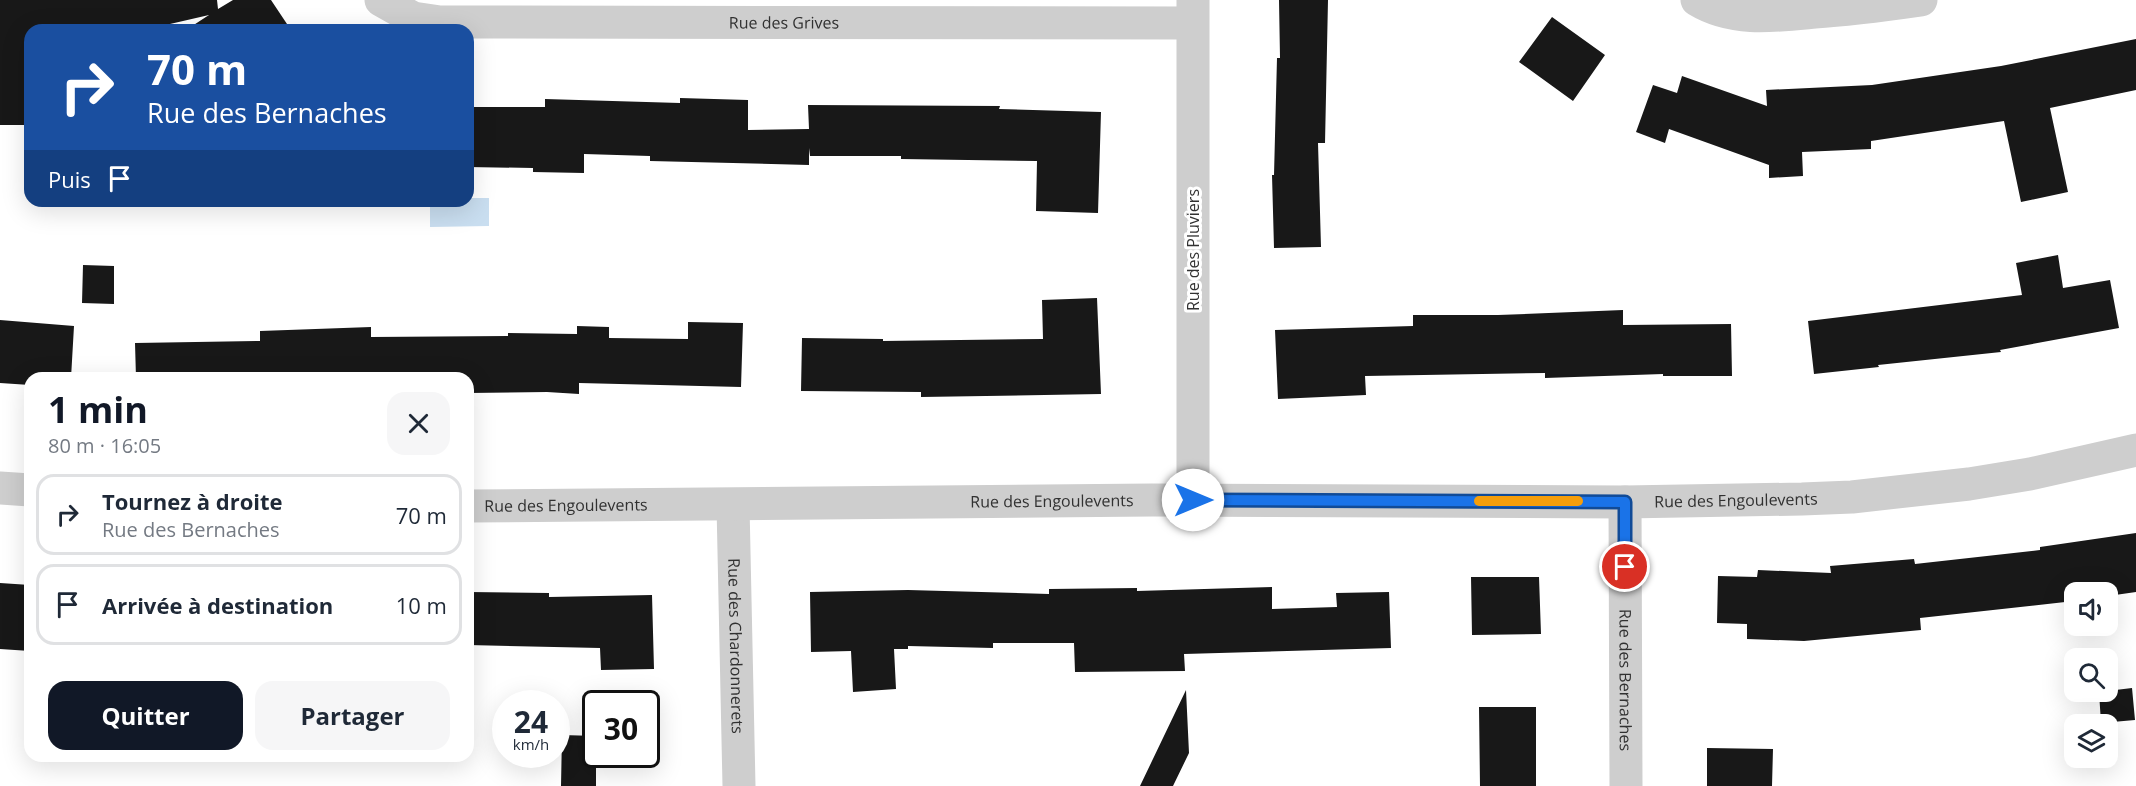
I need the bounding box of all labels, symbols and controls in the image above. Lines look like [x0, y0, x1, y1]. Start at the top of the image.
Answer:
street label: Rue des Grives [729, 11, 839, 34]
text: 70 m [147, 40, 247, 97]
icon: right [48, 48, 126, 126]
text: Rue des Bernaches [147, 94, 387, 131]
icon: arrive [103, 162, 136, 195]
text: Puis [48, 164, 91, 194]
street label: Rue des Pluviers [1182, 189, 1204, 311]
text: 1 min [48, 385, 148, 434]
button: close [387, 392, 450, 455]
text: 80 m · 16:05 [48, 432, 161, 459]
position arrow [1161, 468, 1225, 532]
text: Tournez à droite [102, 486, 283, 516]
street label: Rue des Engoulevents [1654, 487, 1818, 513]
street label: Rue des Engoulevents [970, 489, 1134, 513]
street label: Rue des Engoulevents [484, 493, 648, 517]
icon: right [51, 498, 84, 531]
text: 70 m [396, 500, 447, 530]
text: Rue des Bernaches [102, 516, 280, 543]
pin [1599, 541, 1650, 592]
icon: arrive [1608, 550, 1641, 583]
street label: Rue des Chardonnerets [723, 558, 749, 734]
map controls [2064, 582, 2118, 768]
button: sound [2064, 582, 2118, 636]
icon: arrive [51, 588, 84, 621]
text: Arrivée à destination [102, 590, 333, 620]
text: 10 m [396, 590, 447, 620]
street label: Rue des Bernaches [1614, 609, 1637, 751]
button: search [2064, 648, 2118, 702]
button: Quitter [48, 681, 243, 750]
button: Partager [255, 681, 450, 750]
speed limit sign: 30 [582, 690, 660, 768]
text: 24 [514, 701, 548, 742]
button: layers [2064, 714, 2118, 768]
text: km/h [513, 734, 549, 754]

